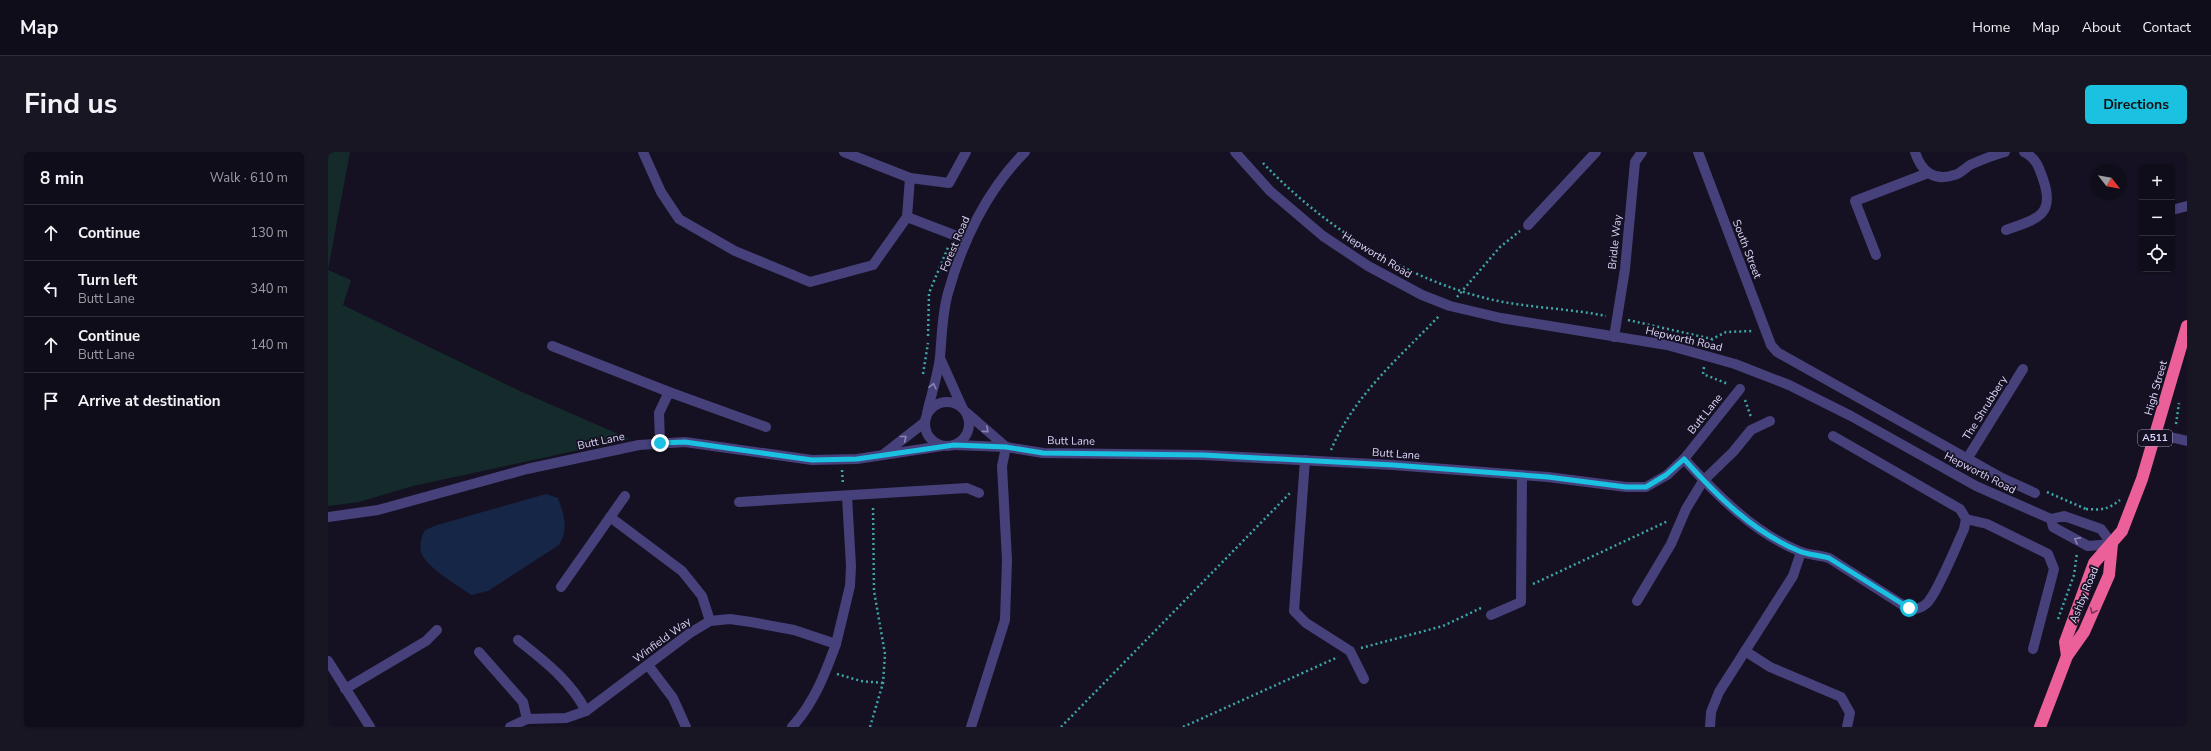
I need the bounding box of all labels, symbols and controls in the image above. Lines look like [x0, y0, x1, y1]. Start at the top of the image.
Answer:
text: Map [20, 15, 58, 41]
text: Home [1972, 18, 2010, 37]
text: Map [2032, 18, 2060, 37]
text: About [2082, 18, 2121, 37]
text: Contact [2143, 18, 2191, 37]
text: Find us [24, 85, 118, 123]
button: Directions [2085, 85, 2187, 124]
north arrow [2091, 164, 2127, 200]
map controls [2139, 164, 2175, 272]
button: + [2139, 164, 2175, 200]
text: 8 min [40, 167, 84, 190]
text: Walk · 610 m [210, 169, 288, 187]
button: − [2139, 200, 2175, 236]
street label: Bridle Way [1605, 213, 1625, 270]
street label: Forest Road [937, 214, 973, 274]
street label: South Street [1729, 217, 1765, 281]
icon: ahead [40, 222, 62, 244]
text: Continue [78, 223, 140, 243]
text: 130 m [250, 224, 288, 242]
street label: Hepworth Road [1339, 228, 1415, 282]
button: locate [2139, 236, 2175, 272]
text: Turn left [78, 270, 137, 290]
icon: left [40, 278, 62, 300]
text: 340 m [250, 280, 288, 298]
text: Butt Lane [78, 290, 135, 308]
street label: Hepworth Road [1644, 323, 1724, 355]
text: Continue [78, 326, 140, 346]
icon: ahead [40, 334, 62, 356]
text: 140 m [250, 336, 288, 354]
text: Butt Lane [78, 346, 135, 364]
street label: High Street [2141, 359, 2171, 417]
street label: The Shrubbery [1959, 373, 2011, 443]
one-way arrow [929, 382, 937, 389]
icon: arrive [40, 390, 62, 412]
text: Arrive at destination [78, 391, 221, 411]
street label: Butt Lane [1684, 391, 1726, 437]
one-way arrow [982, 425, 989, 432]
street label: Butt Lane [576, 429, 626, 453]
road number: A511 [2138, 430, 2172, 446]
street label: Butt Lane [1047, 433, 1095, 449]
route end [651, 434, 669, 452]
one-way arrow [900, 436, 907, 443]
street label: Butt Lane [1372, 445, 1421, 463]
street label: Hepworth Road [1942, 448, 2018, 498]
one-way arrow [2074, 537, 2082, 544]
street label: Ashby Road [2066, 564, 2102, 626]
route start [1900, 599, 1918, 617]
one-way arrow [2090, 607, 2098, 614]
street label: Winfield Way [630, 614, 694, 666]

